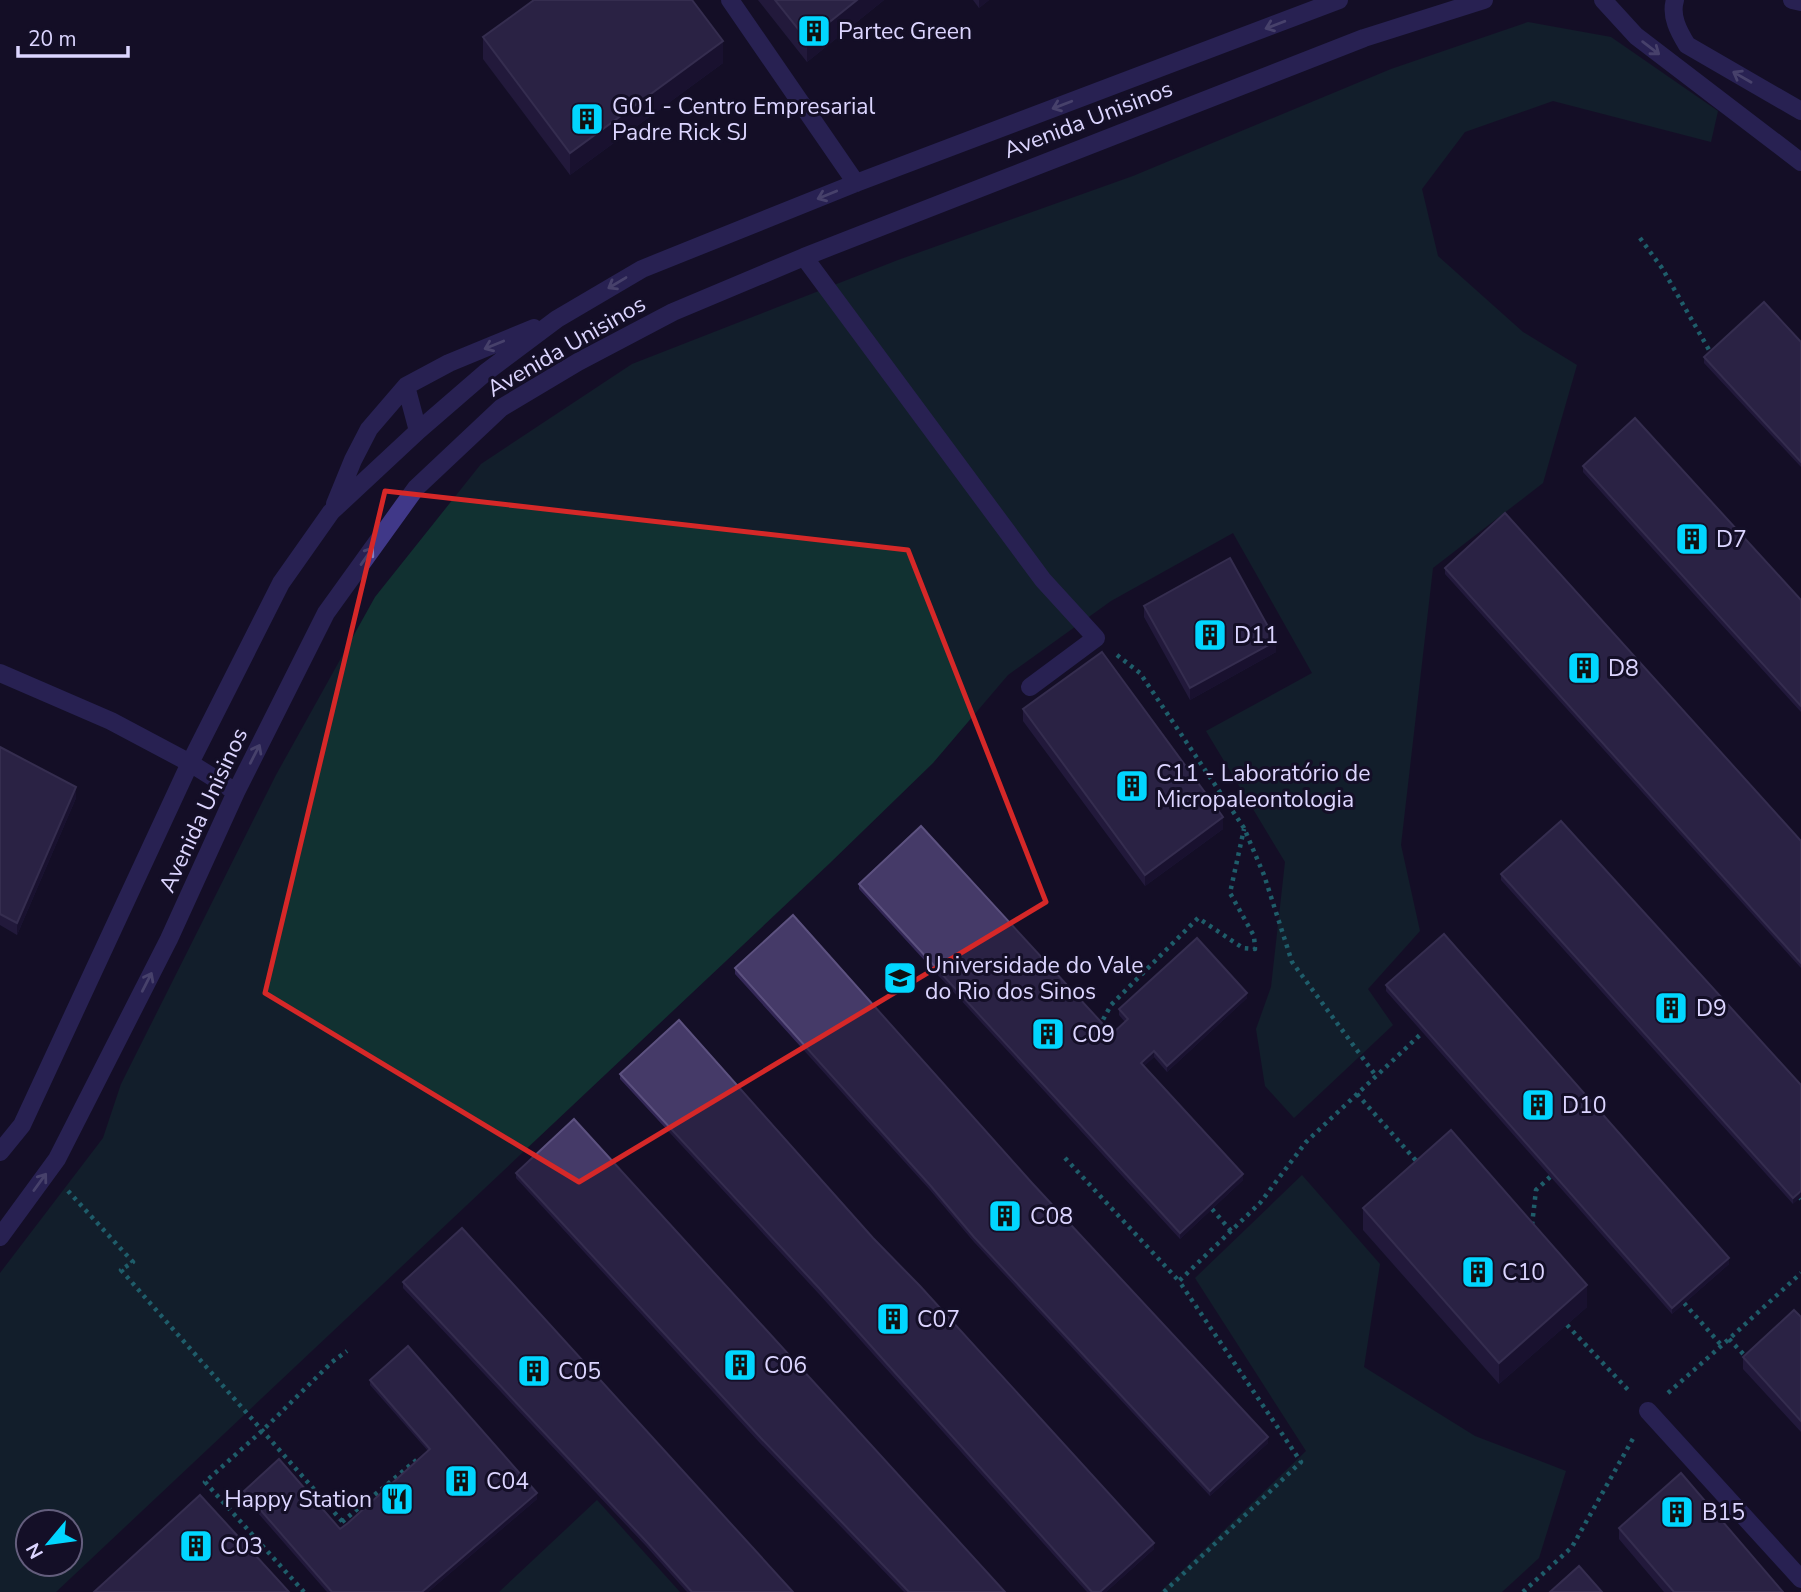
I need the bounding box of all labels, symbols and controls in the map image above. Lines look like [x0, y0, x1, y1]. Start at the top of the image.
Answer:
building icon: Partec Green [795, 12, 833, 50]
scale bar [18, 14, 128, 58]
place label: Partec Green [838, 16, 972, 47]
one-way arrow [1265, 20, 1287, 32]
text: 20 m [28, 25, 77, 53]
one-way arrow [1642, 40, 1660, 55]
one-way arrow [1732, 70, 1753, 83]
street label: Avenida Unisinos [999, 73, 1177, 166]
place label: G01 - Centro Empresarial Padre Rick SJ [612, 91, 876, 148]
building icon: G01 - Centro Empresarial Padre Rick SJ [568, 100, 606, 138]
one-way arrow [1052, 100, 1074, 113]
one-way arrow [816, 189, 838, 202]
one-way arrow [608, 276, 628, 290]
street label: Avenida Unisinos [481, 288, 651, 404]
one-way arrow [484, 339, 505, 352]
building icon: D7 [1673, 520, 1711, 558]
place label: D7 [1716, 524, 1747, 555]
one-way arrow [360, 547, 374, 566]
building icon: D11 [1191, 616, 1229, 654]
place label: D11 [1234, 620, 1279, 651]
building icon: D8 [1565, 649, 1603, 687]
place label: D8 [1608, 653, 1639, 684]
street label: Avenida Unisinos [152, 723, 255, 898]
one-way arrow [249, 744, 263, 765]
place label: C11 - Laboratório de Micropaleontologia [1156, 758, 1370, 815]
building icon: C11 - Laboratório de Micropaleontologia [1113, 767, 1151, 805]
place label: Universidade do Vale do Rio dos Sinos [925, 950, 1143, 1007]
school or university icon: Universidade do Vale do Rio dos Sinos [881, 959, 919, 997]
one-way arrow [141, 972, 155, 993]
building icon: D9 [1652, 989, 1690, 1027]
place label: D9 [1696, 993, 1727, 1024]
building icon: C09 [1029, 1015, 1067, 1053]
place label: C09 [1072, 1019, 1115, 1050]
building icon: D10 [1519, 1086, 1557, 1124]
place label: D10 [1562, 1090, 1607, 1121]
one-way arrow [33, 1173, 48, 1192]
building icon: C08 [986, 1197, 1024, 1235]
place label: C08 [1030, 1201, 1073, 1232]
building icon: C10 [1459, 1253, 1497, 1291]
place label: C10 [1502, 1257, 1545, 1288]
building icon: C07 [874, 1300, 912, 1338]
place label: C07 [917, 1304, 960, 1335]
building icon: C06 [721, 1346, 759, 1384]
place label: C06 [764, 1350, 807, 1381]
building icon: C05 [515, 1352, 553, 1390]
place label: C05 [558, 1356, 601, 1387]
building icon: C04 [442, 1462, 480, 1500]
place label: C04 [486, 1466, 529, 1497]
restaurant icon: Happy Station [378, 1480, 416, 1518]
place label: Happy Station [224, 1484, 372, 1515]
building icon: B15 [1658, 1493, 1696, 1531]
place label: B15 [1702, 1497, 1745, 1528]
north arrow [14, 1508, 84, 1578]
building icon: C03 [177, 1527, 215, 1565]
place label: C03 [220, 1531, 263, 1562]
text: N [20, 1538, 50, 1563]

